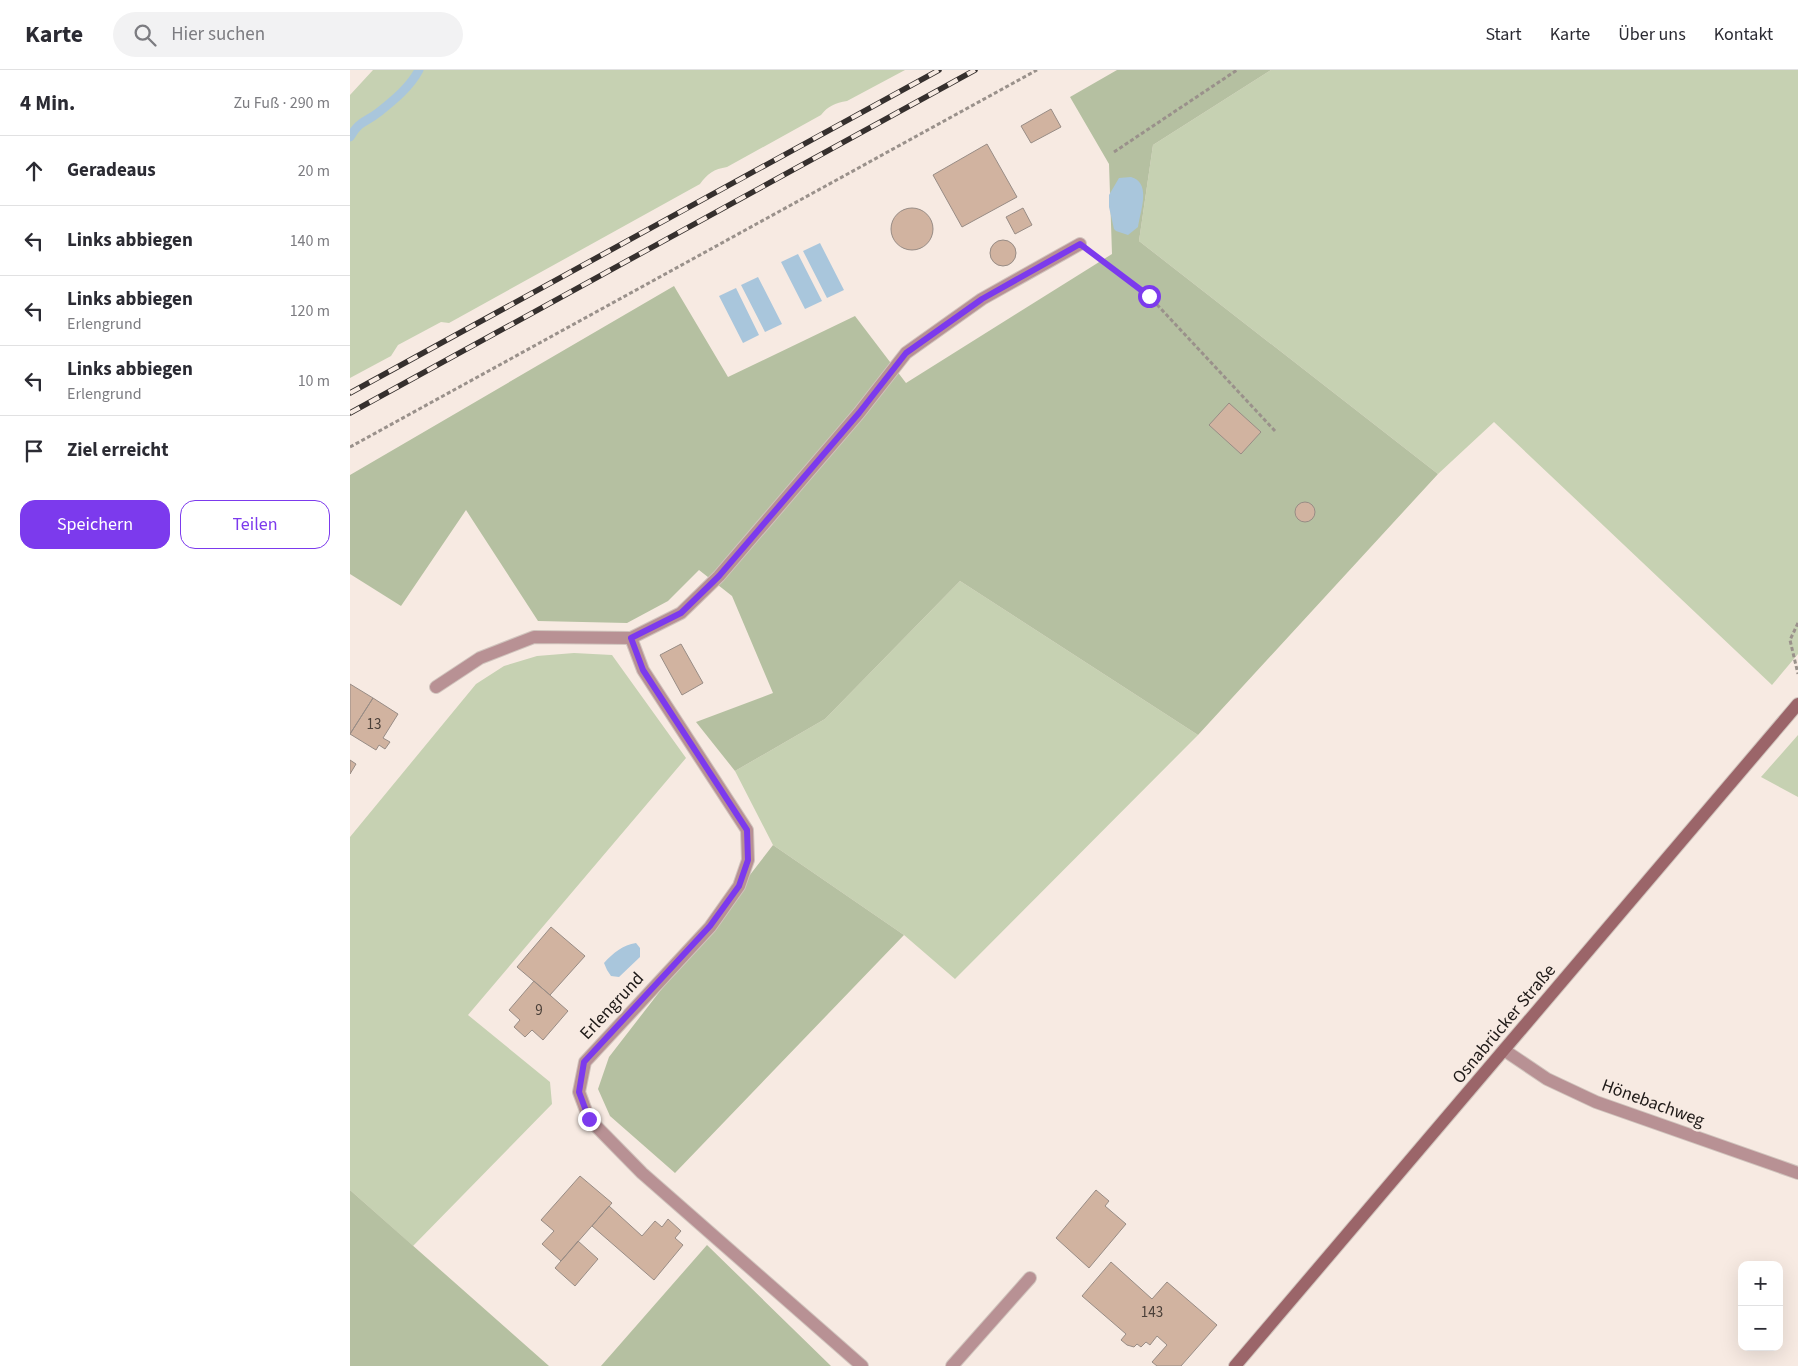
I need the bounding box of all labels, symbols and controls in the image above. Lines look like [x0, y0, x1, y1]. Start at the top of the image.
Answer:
search box [113, 12, 463, 57]
text: Karte [25, 17, 83, 52]
icon: search [131, 21, 159, 49]
text: Hier suchen [171, 21, 265, 48]
text: Start [1485, 22, 1522, 47]
text: Karte [1550, 22, 1590, 47]
text: Über uns [1618, 22, 1686, 47]
text: Kontakt [1714, 22, 1773, 47]
text: 4 Min. [20, 88, 75, 118]
text: Zu Fuß · 290 m [234, 92, 330, 114]
icon: ahead [20, 157, 48, 185]
text: Geradeaus [67, 157, 156, 184]
text: 20 m [298, 160, 330, 182]
icon: left [20, 227, 48, 255]
text: Links abbiegen [67, 227, 193, 254]
text: 140 m [290, 230, 330, 252]
route start [1138, 285, 1161, 308]
text: Links abbiegen [67, 286, 193, 313]
icon: left [20, 297, 48, 325]
text: 120 m [290, 300, 330, 322]
text: Erlengrund [67, 313, 142, 335]
text: Links abbiegen [67, 356, 193, 383]
icon: left [20, 367, 48, 395]
text: 10 m [298, 370, 330, 392]
text: Erlengrund [67, 383, 142, 405]
icon: arrive [20, 437, 48, 465]
text: Ziel erreicht [67, 437, 168, 464]
button: Speichern [20, 500, 170, 549]
button: Teilen [180, 500, 330, 549]
house number: 13 [367, 714, 381, 735]
street label: Osnabrücker Straße [1446, 959, 1562, 1089]
street label: Erlengrund [574, 967, 650, 1045]
house number: 9 [535, 1000, 543, 1021]
street label: Hönebachweg [1598, 1073, 1708, 1133]
route end [578, 1108, 601, 1131]
map controls [1738, 1261, 1783, 1351]
button: + [1738, 1261, 1783, 1306]
house number: 143 [1141, 1302, 1163, 1323]
button: − [1738, 1306, 1783, 1351]

